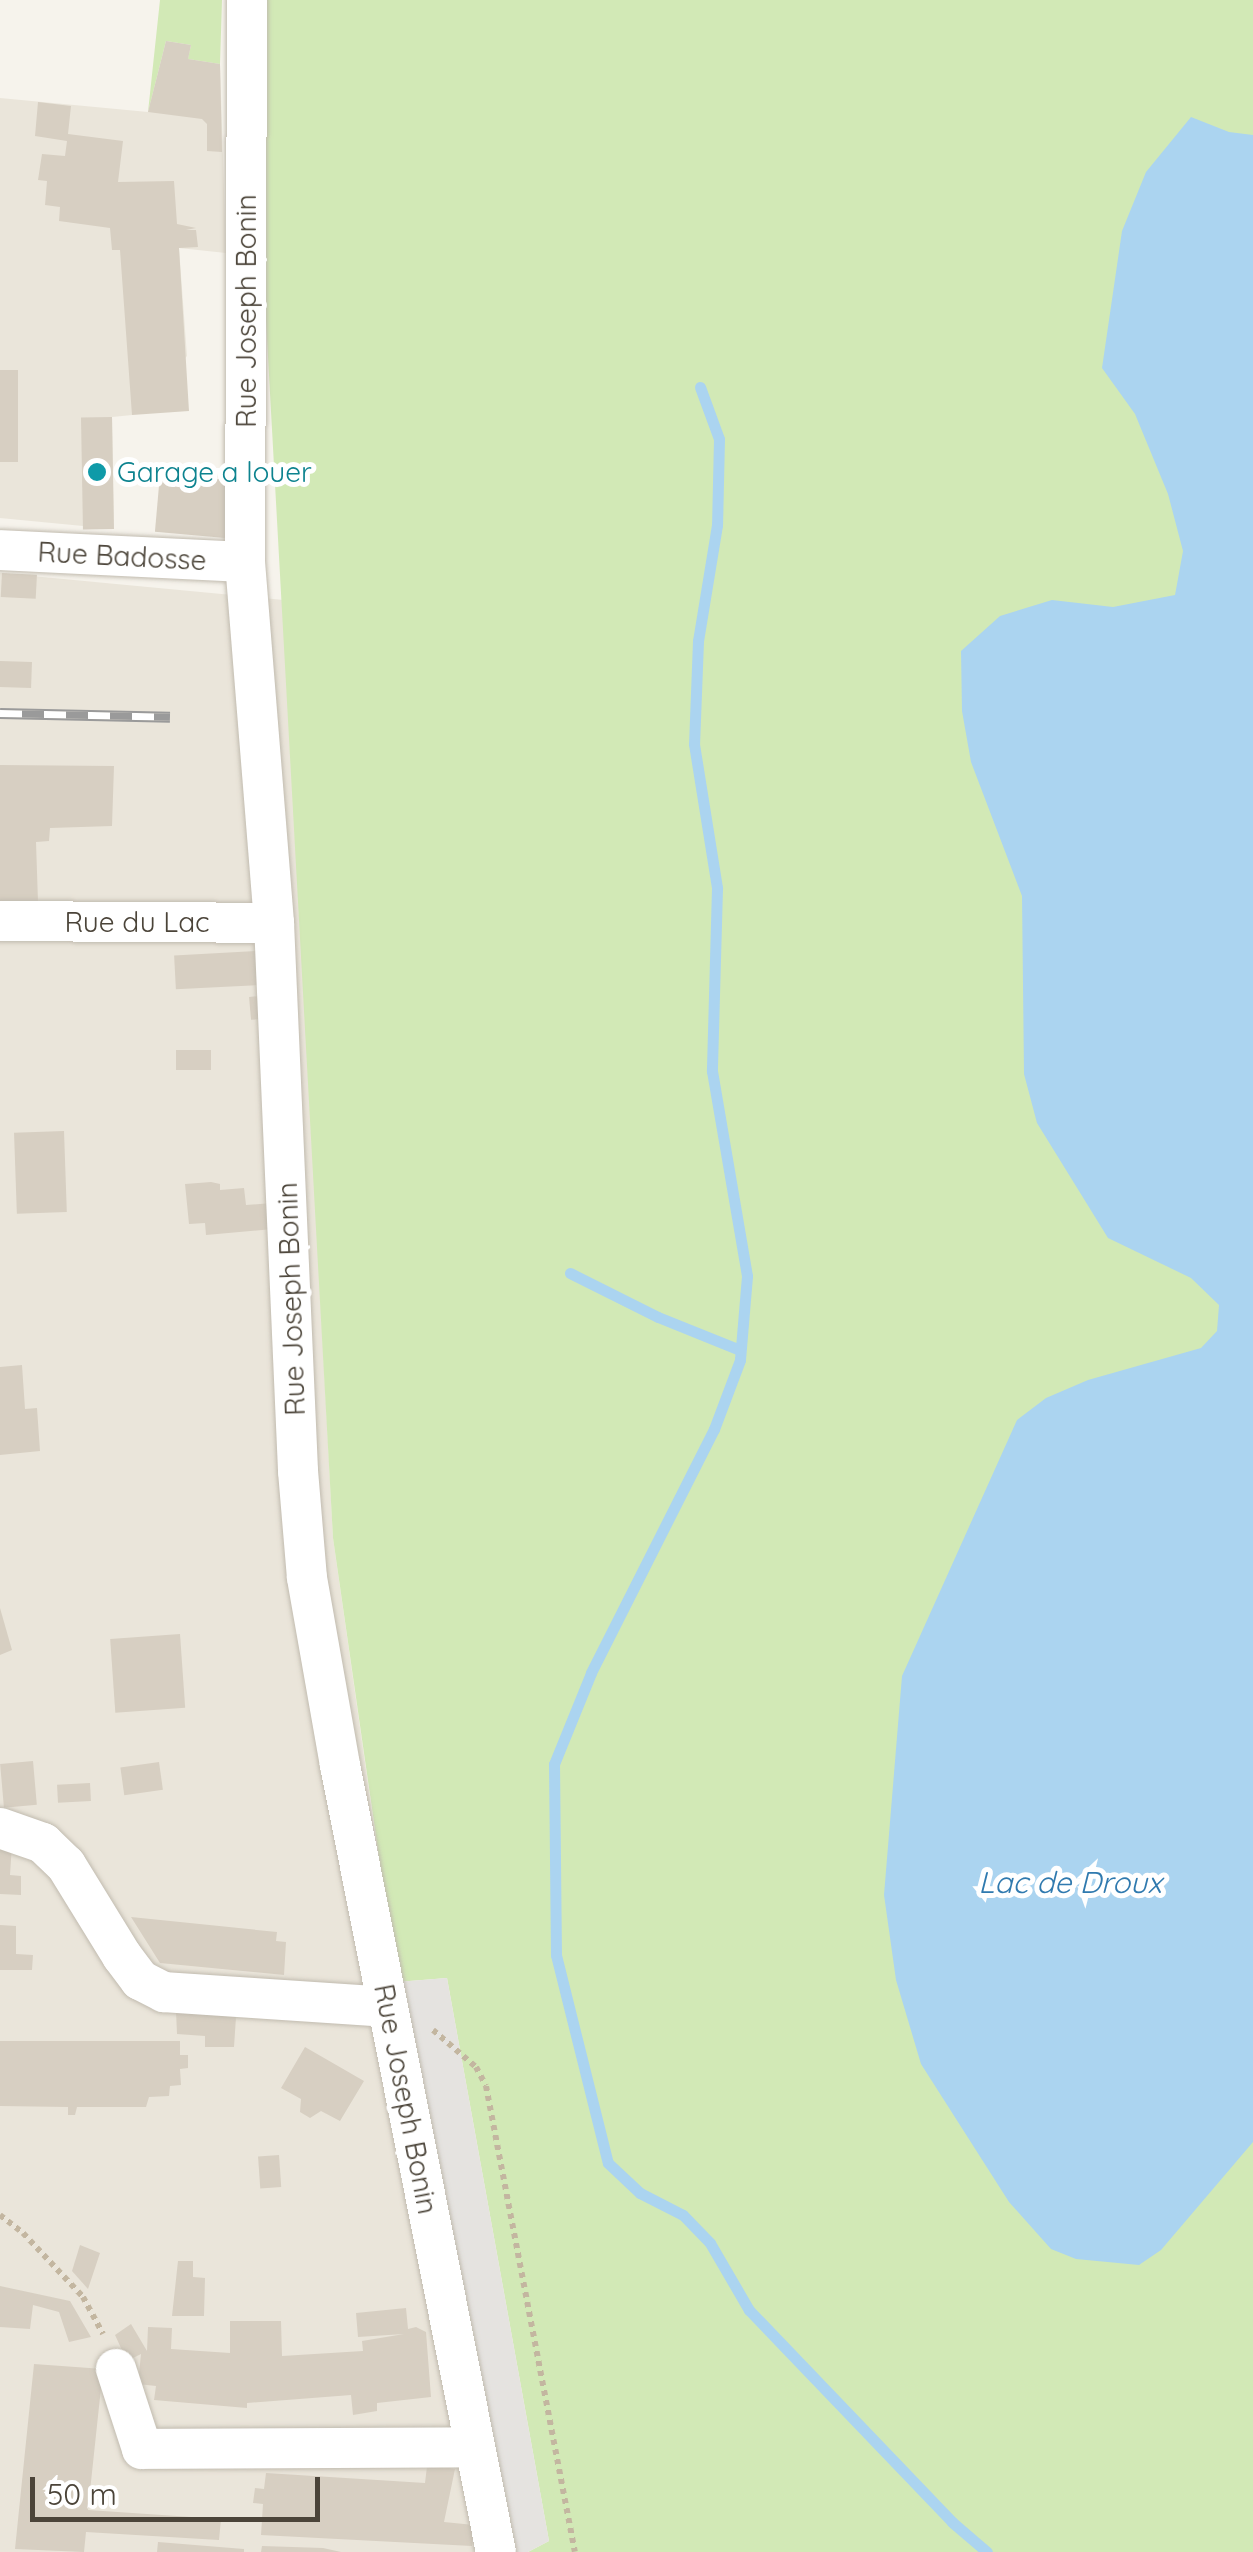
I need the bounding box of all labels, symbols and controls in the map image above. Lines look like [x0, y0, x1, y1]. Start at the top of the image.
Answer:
street label: Rue Joseph Bonin [229, 194, 263, 428]
place label: Garage a louer [117, 455, 312, 489]
marker: Garage a louer [86, 461, 108, 483]
street label: Rue Badosse [37, 535, 207, 577]
street label: Rue du Lac [64, 905, 210, 939]
street label: Rue Joseph Bonin [270, 1182, 312, 1416]
water label: Lac de Droux [978, 1864, 1162, 1900]
street label: Rue Joseph Bonin [367, 1981, 445, 2217]
scale bar [35, 2457, 325, 2519]
text: 50 m [47, 2475, 117, 2513]

